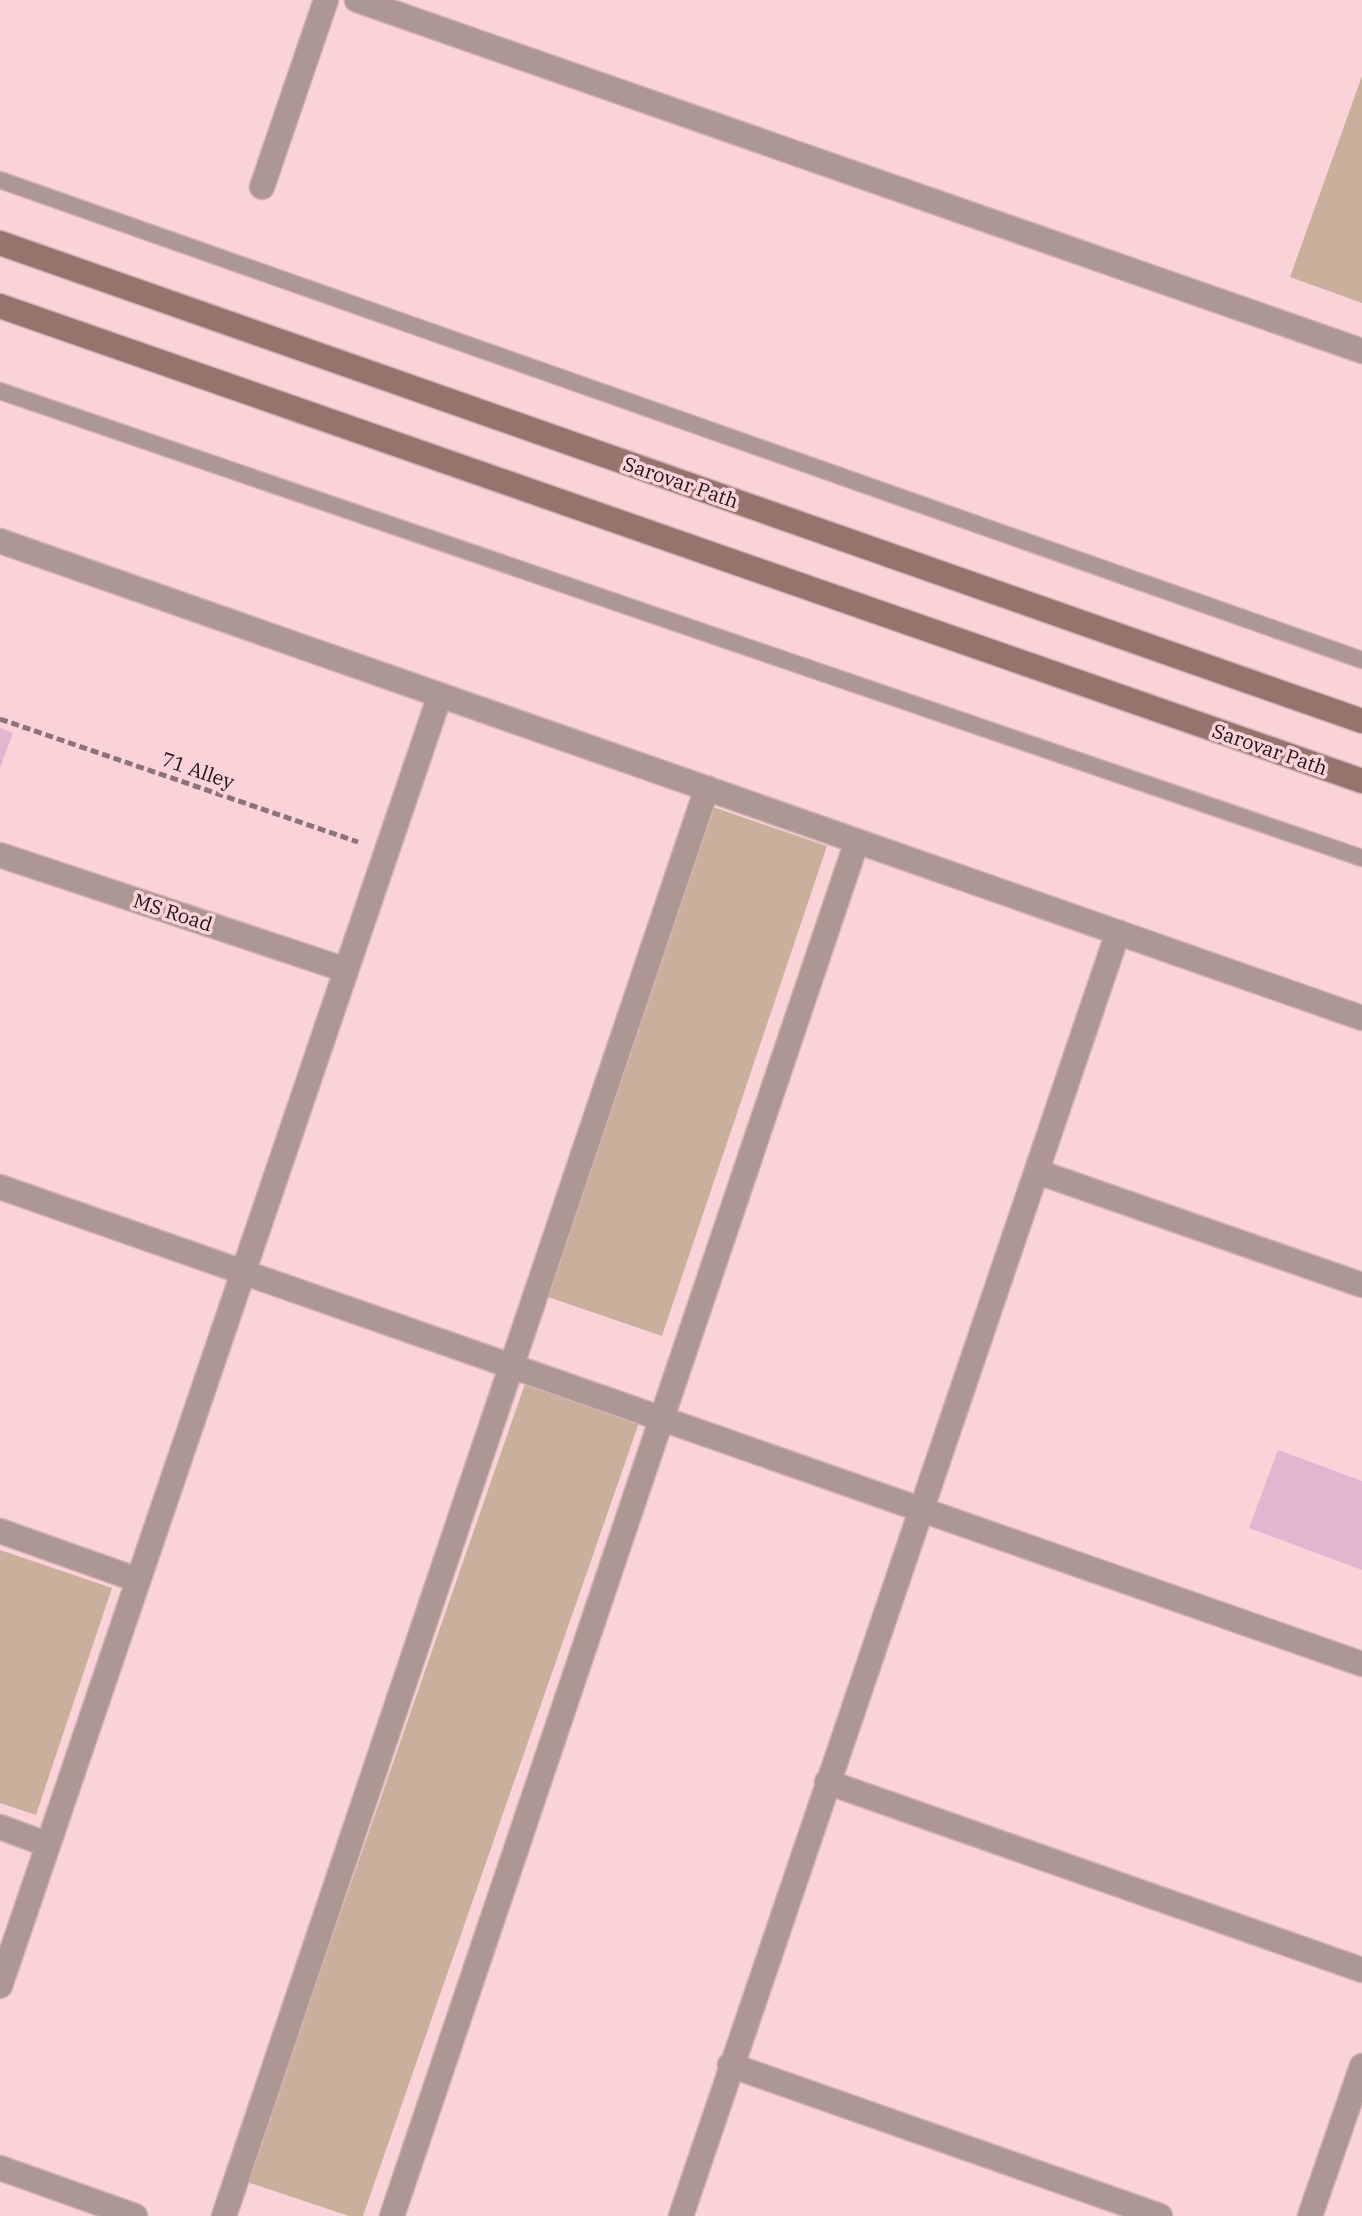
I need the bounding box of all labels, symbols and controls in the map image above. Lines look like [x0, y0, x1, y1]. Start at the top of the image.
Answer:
street label: Sarovar Path [620, 450, 742, 514]
street label: Sarovar Path [1209, 717, 1331, 781]
street label: 71 Alley [158, 745, 238, 795]
street label: MS Road [130, 887, 216, 937]

